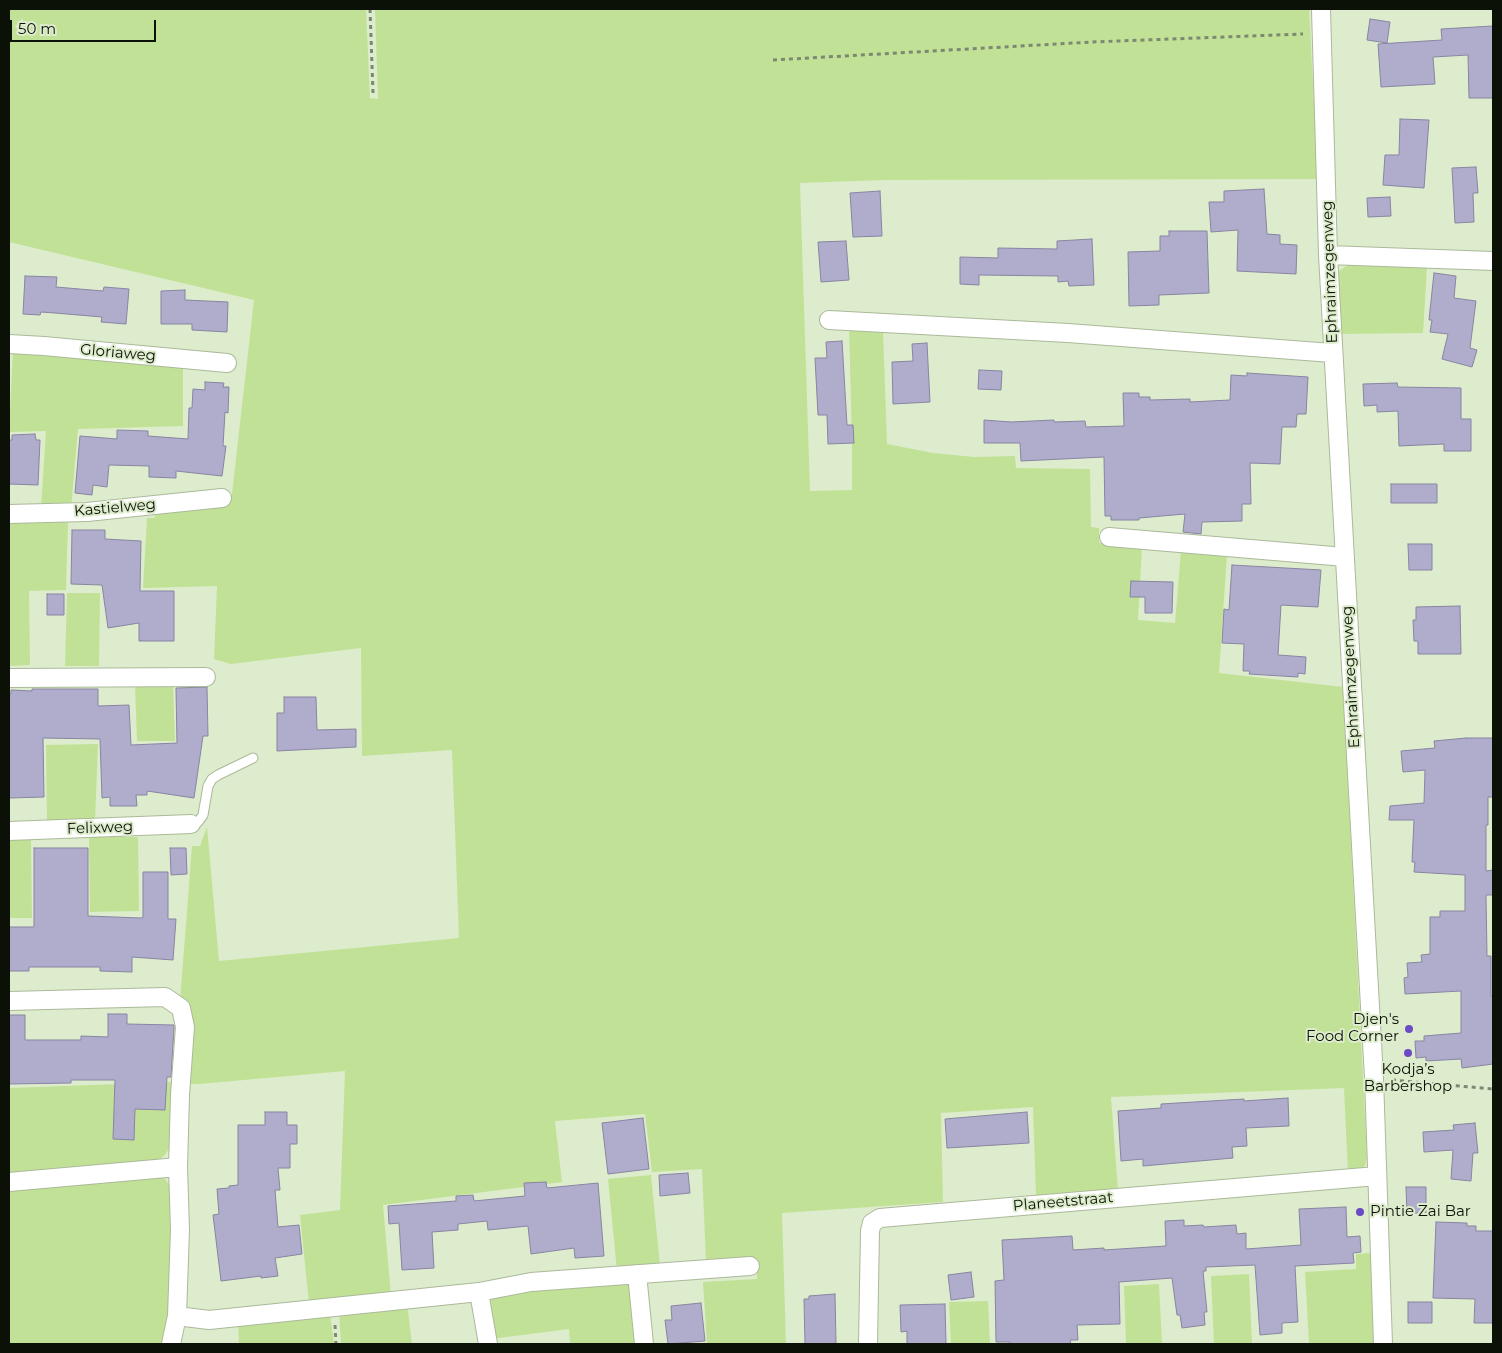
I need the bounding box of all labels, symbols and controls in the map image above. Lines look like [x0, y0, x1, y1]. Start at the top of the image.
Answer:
scale bar [12, 10, 159, 42]
text: 50 m [18, 19, 56, 38]
street label: Ephraimzegenweg [1319, 200, 1341, 344]
street label: Gloriaweg [79, 341, 157, 365]
street label: Kastielweg [73, 495, 157, 521]
street label: Ephraimzegenweg [1338, 605, 1364, 749]
street label: Felixweg [67, 818, 133, 838]
place label: Djen's Food Corner [1306, 1011, 1399, 1046]
marker: Djen's Food Corner [1403, 1023, 1415, 1035]
marker: Kodja’s Barbershop [1402, 1047, 1414, 1059]
place label: Kodja’s Barbershop [1364, 1061, 1452, 1096]
street label: Planeetstraat [1012, 1189, 1114, 1215]
place label: Pintie Zai Bar [1370, 1203, 1471, 1221]
marker: Pintie Zai Bar [1354, 1206, 1366, 1218]

